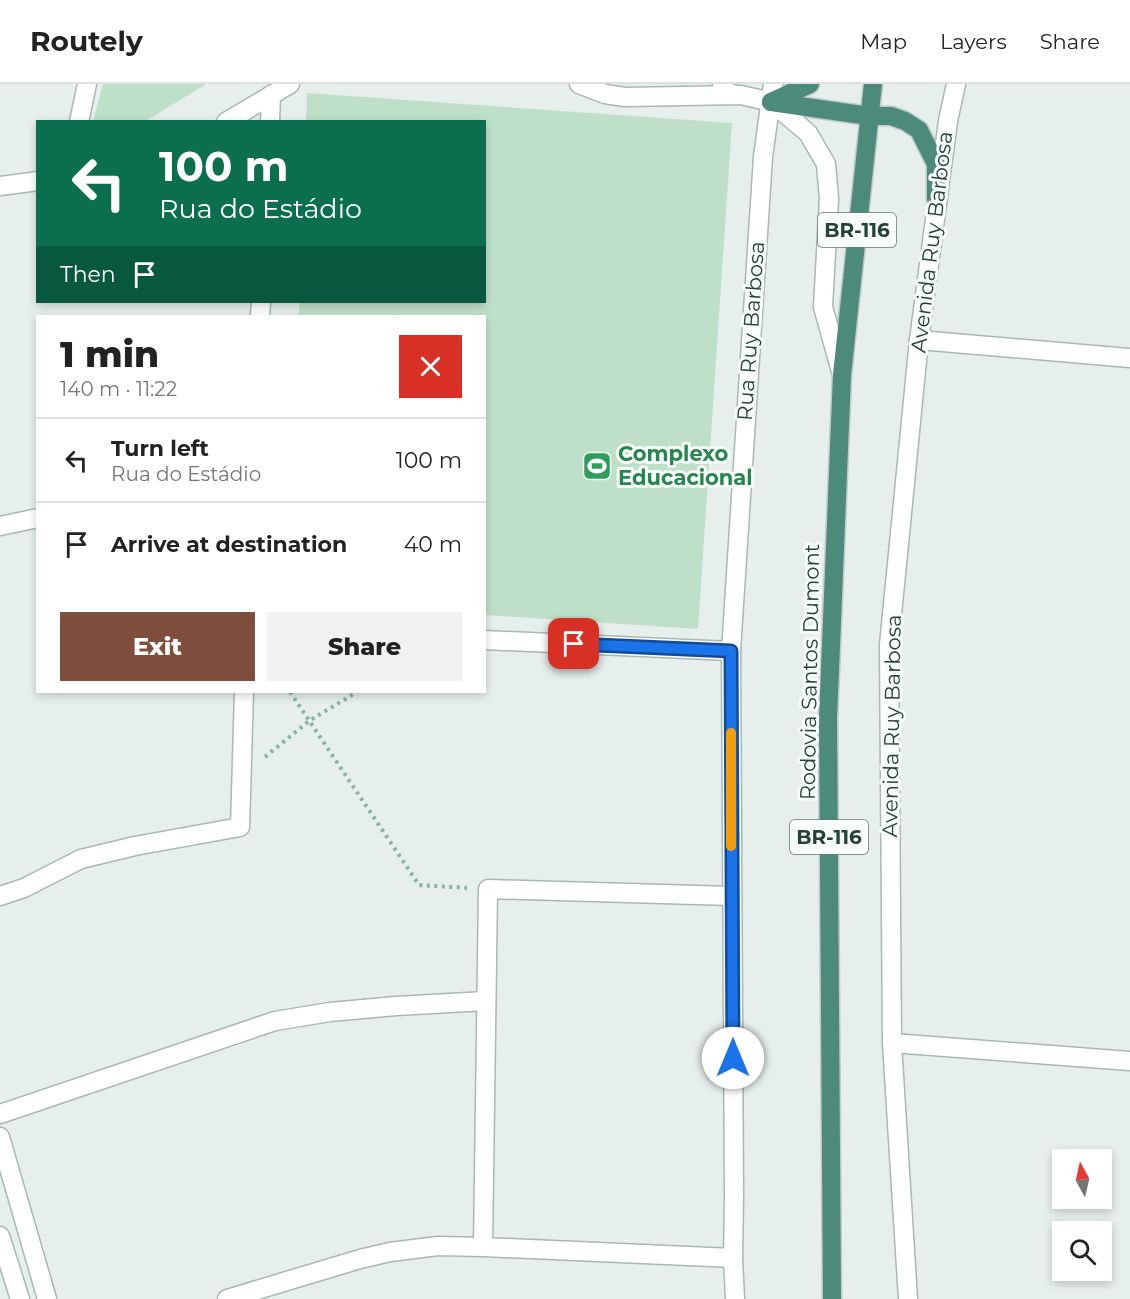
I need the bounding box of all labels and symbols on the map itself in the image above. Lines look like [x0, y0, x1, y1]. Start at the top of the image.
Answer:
street label: Avenida Ruy Barbosa [906, 130, 957, 354]
road number: BR-116 [818, 213, 896, 247]
street label: Rua Ruy Barbosa [732, 240, 769, 422]
place label: Complexo Educacional [618, 441, 753, 490]
sports icon: Complexo Educacional [581, 450, 613, 482]
street label: Rodovia Santos Dumont [795, 544, 824, 800]
street label: Avenida Ruy Barbosa [877, 614, 906, 838]
pin [548, 618, 599, 669]
road number: BR-116 [790, 820, 868, 854]
position arrow [701, 1026, 765, 1090]
north arrow [1052, 1149, 1112, 1209]

